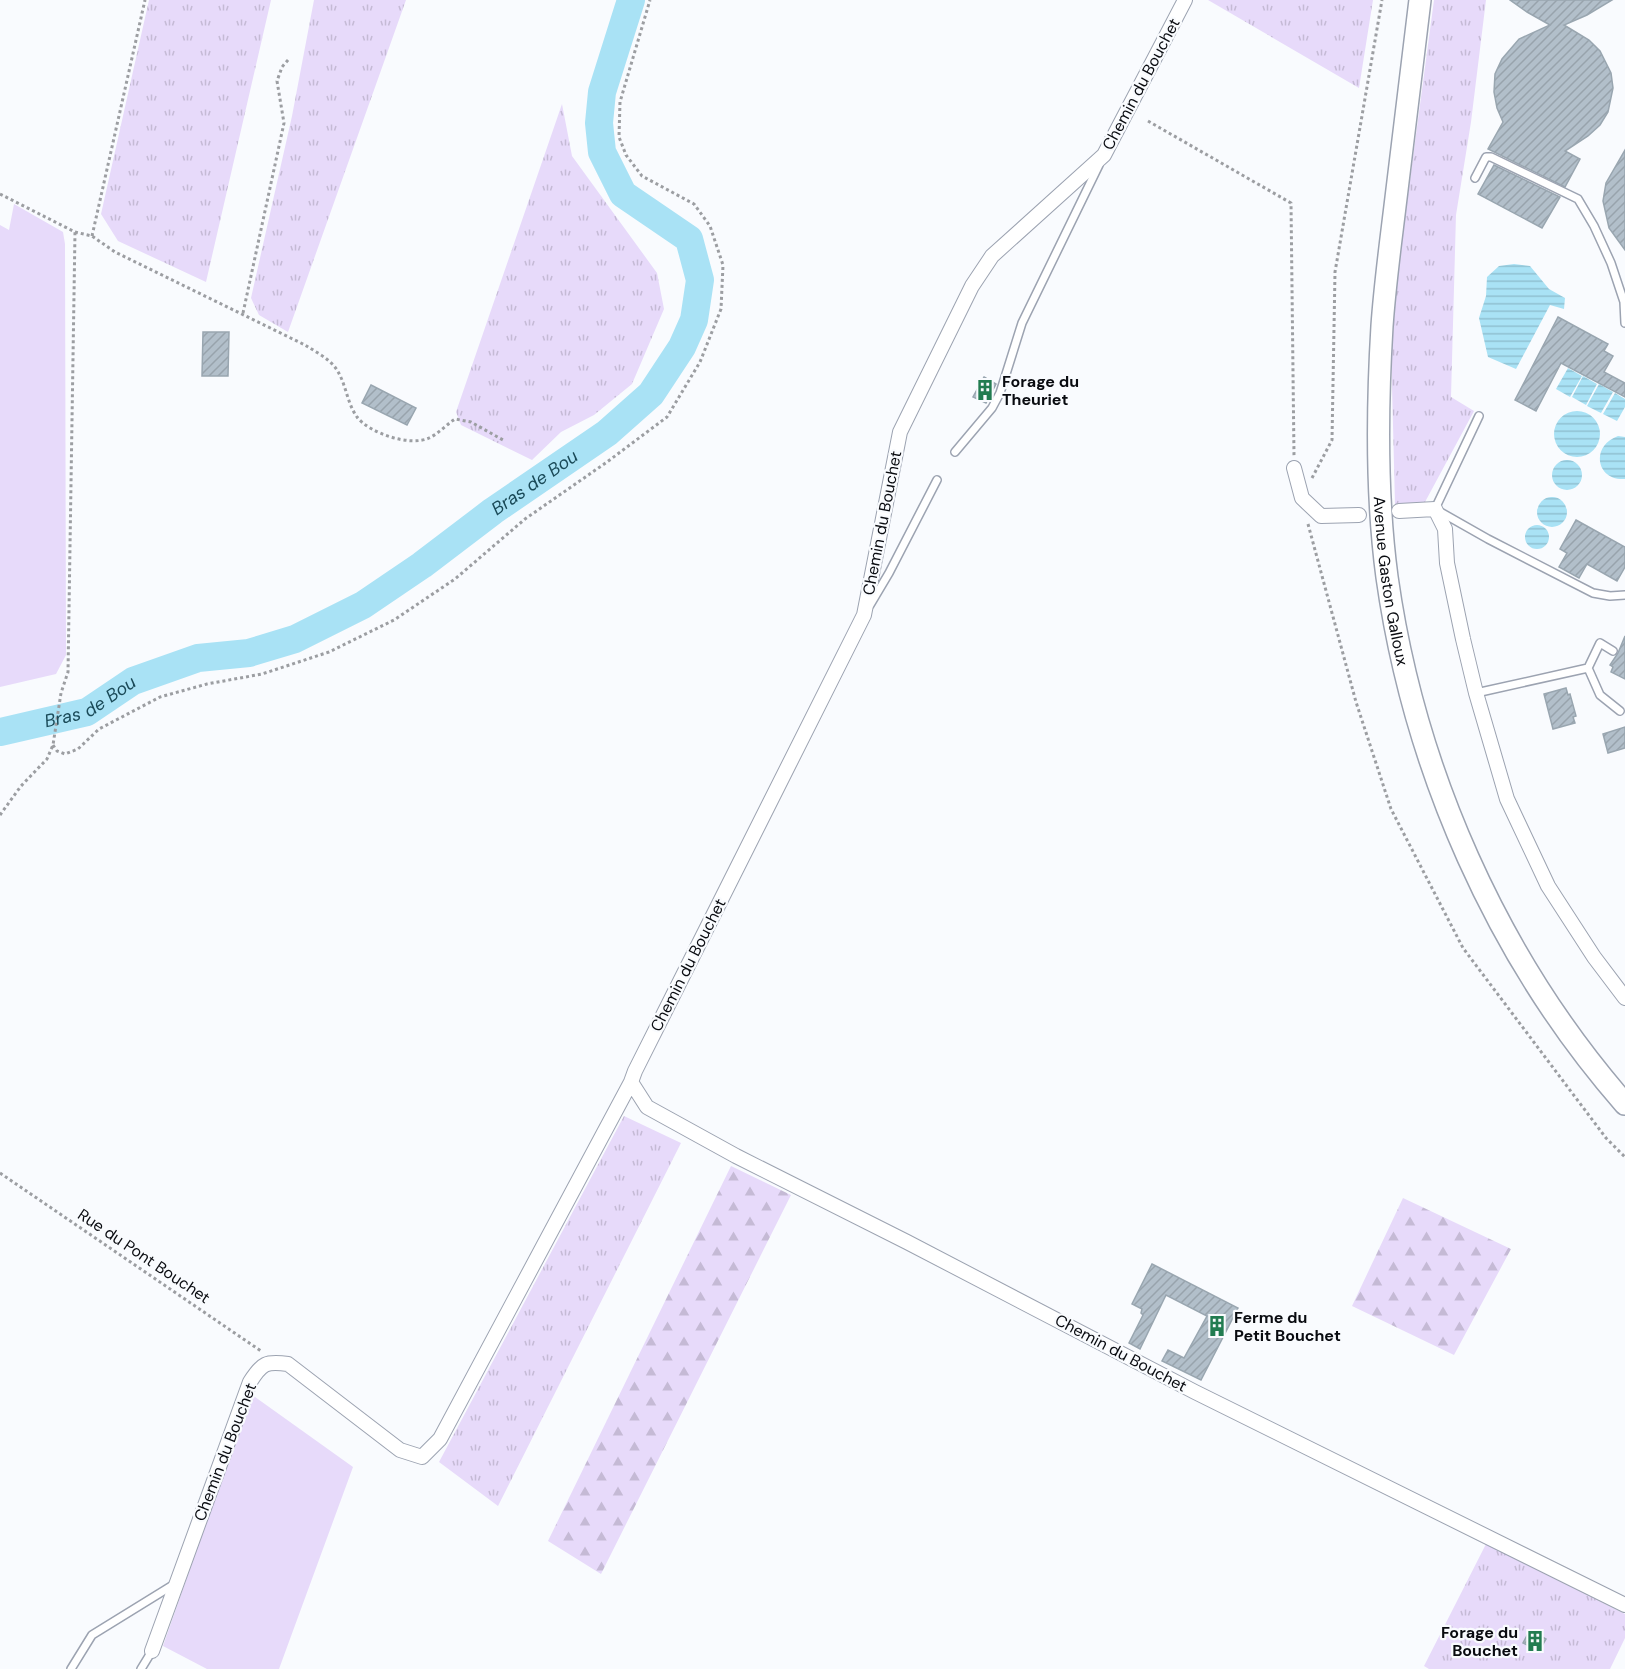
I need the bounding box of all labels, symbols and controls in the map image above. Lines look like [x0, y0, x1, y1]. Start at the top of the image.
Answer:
street label: Chemin du Bouchet [1097, 14, 1185, 154]
place label: Forage du Theuriet [1002, 371, 1079, 410]
building icon: Forage du Theuriet [973, 378, 997, 402]
water label: Bras de Bou [487, 444, 583, 521]
street label: Chemin du Bouchet [858, 449, 906, 597]
street label: Avenue Gaston Galloux [1369, 496, 1414, 668]
water label: Bras de Bou [42, 670, 141, 733]
street label: Chemin du Bouchet [645, 895, 731, 1035]
street label: Rue du Pont Bouchet [74, 1204, 214, 1308]
place label: Ferme du Petit Bouchet [1234, 1307, 1341, 1346]
street label: Chemin du Bouchet [1051, 1309, 1191, 1397]
building icon: Ferme du Petit Bouchet [1205, 1314, 1229, 1338]
street label: Chemin du Bouchet [189, 1380, 261, 1524]
place label: Forage du Bouchet [1441, 1622, 1518, 1661]
building icon: Forage du Bouchet [1523, 1629, 1547, 1653]

